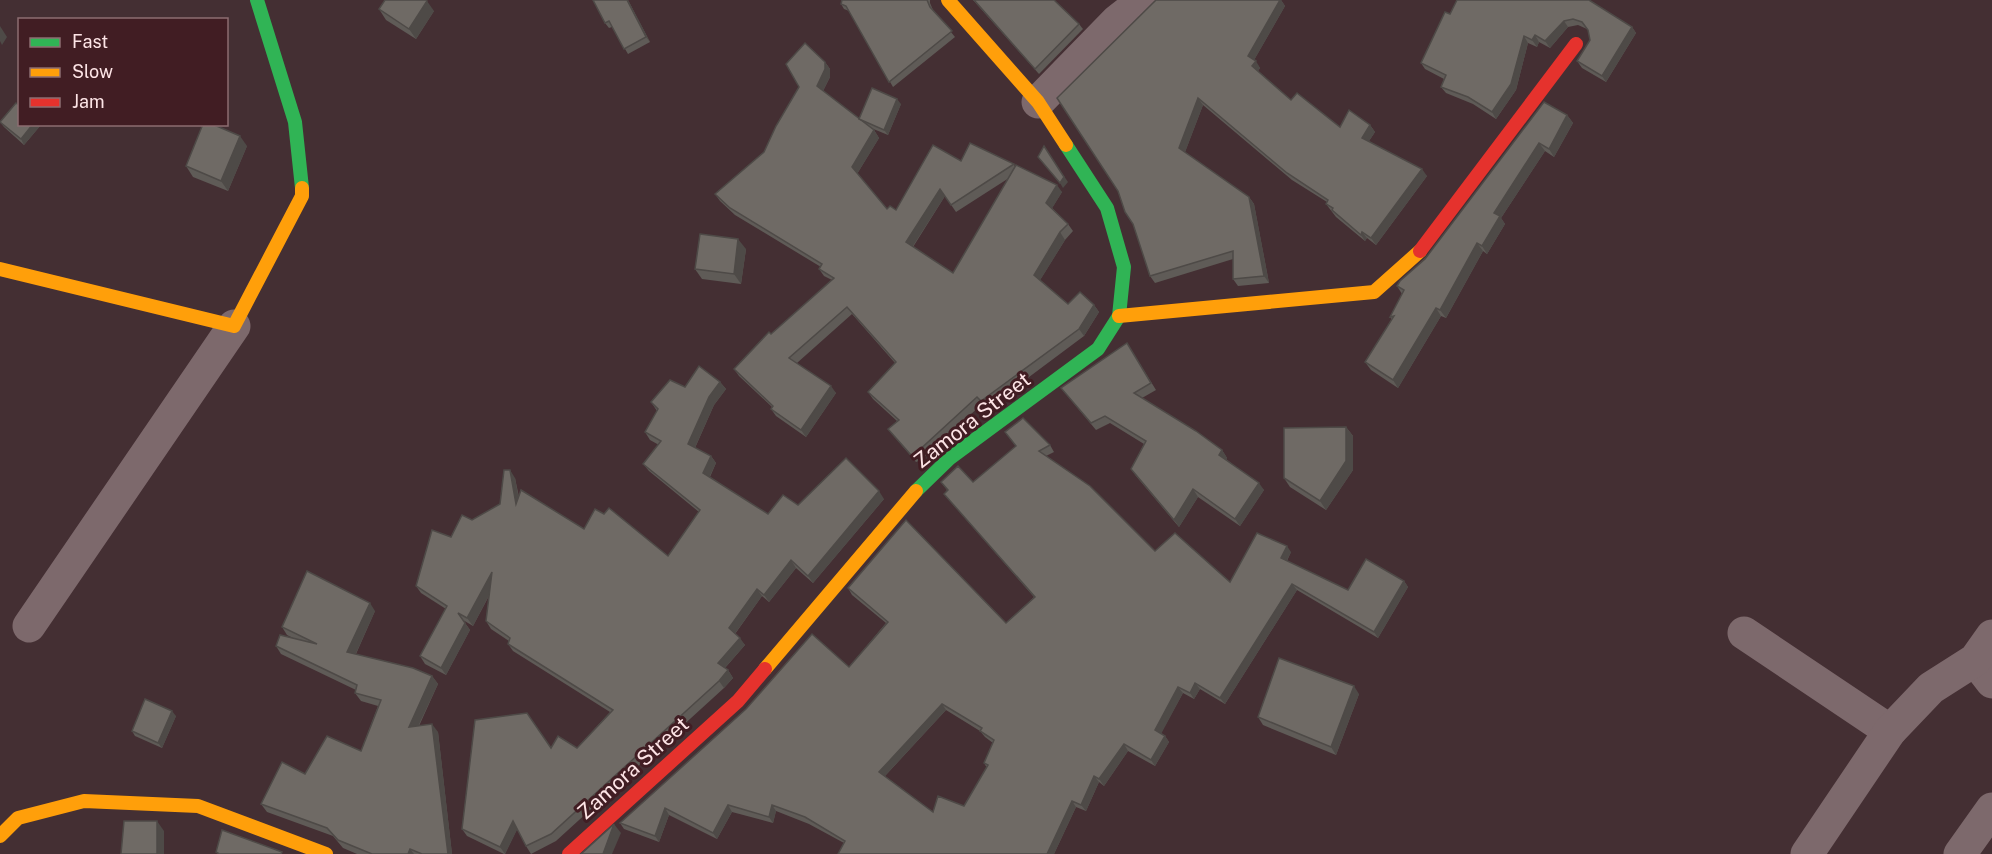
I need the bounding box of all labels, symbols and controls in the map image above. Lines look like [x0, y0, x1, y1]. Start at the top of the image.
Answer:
legend [18, 18, 228, 126]
text: Fast [72, 31, 108, 52]
text: Slow [72, 61, 113, 82]
text: Jam [72, 91, 105, 112]
street label: Zamora Street [909, 367, 1035, 473]
street label: Zamora Street [572, 712, 694, 824]

